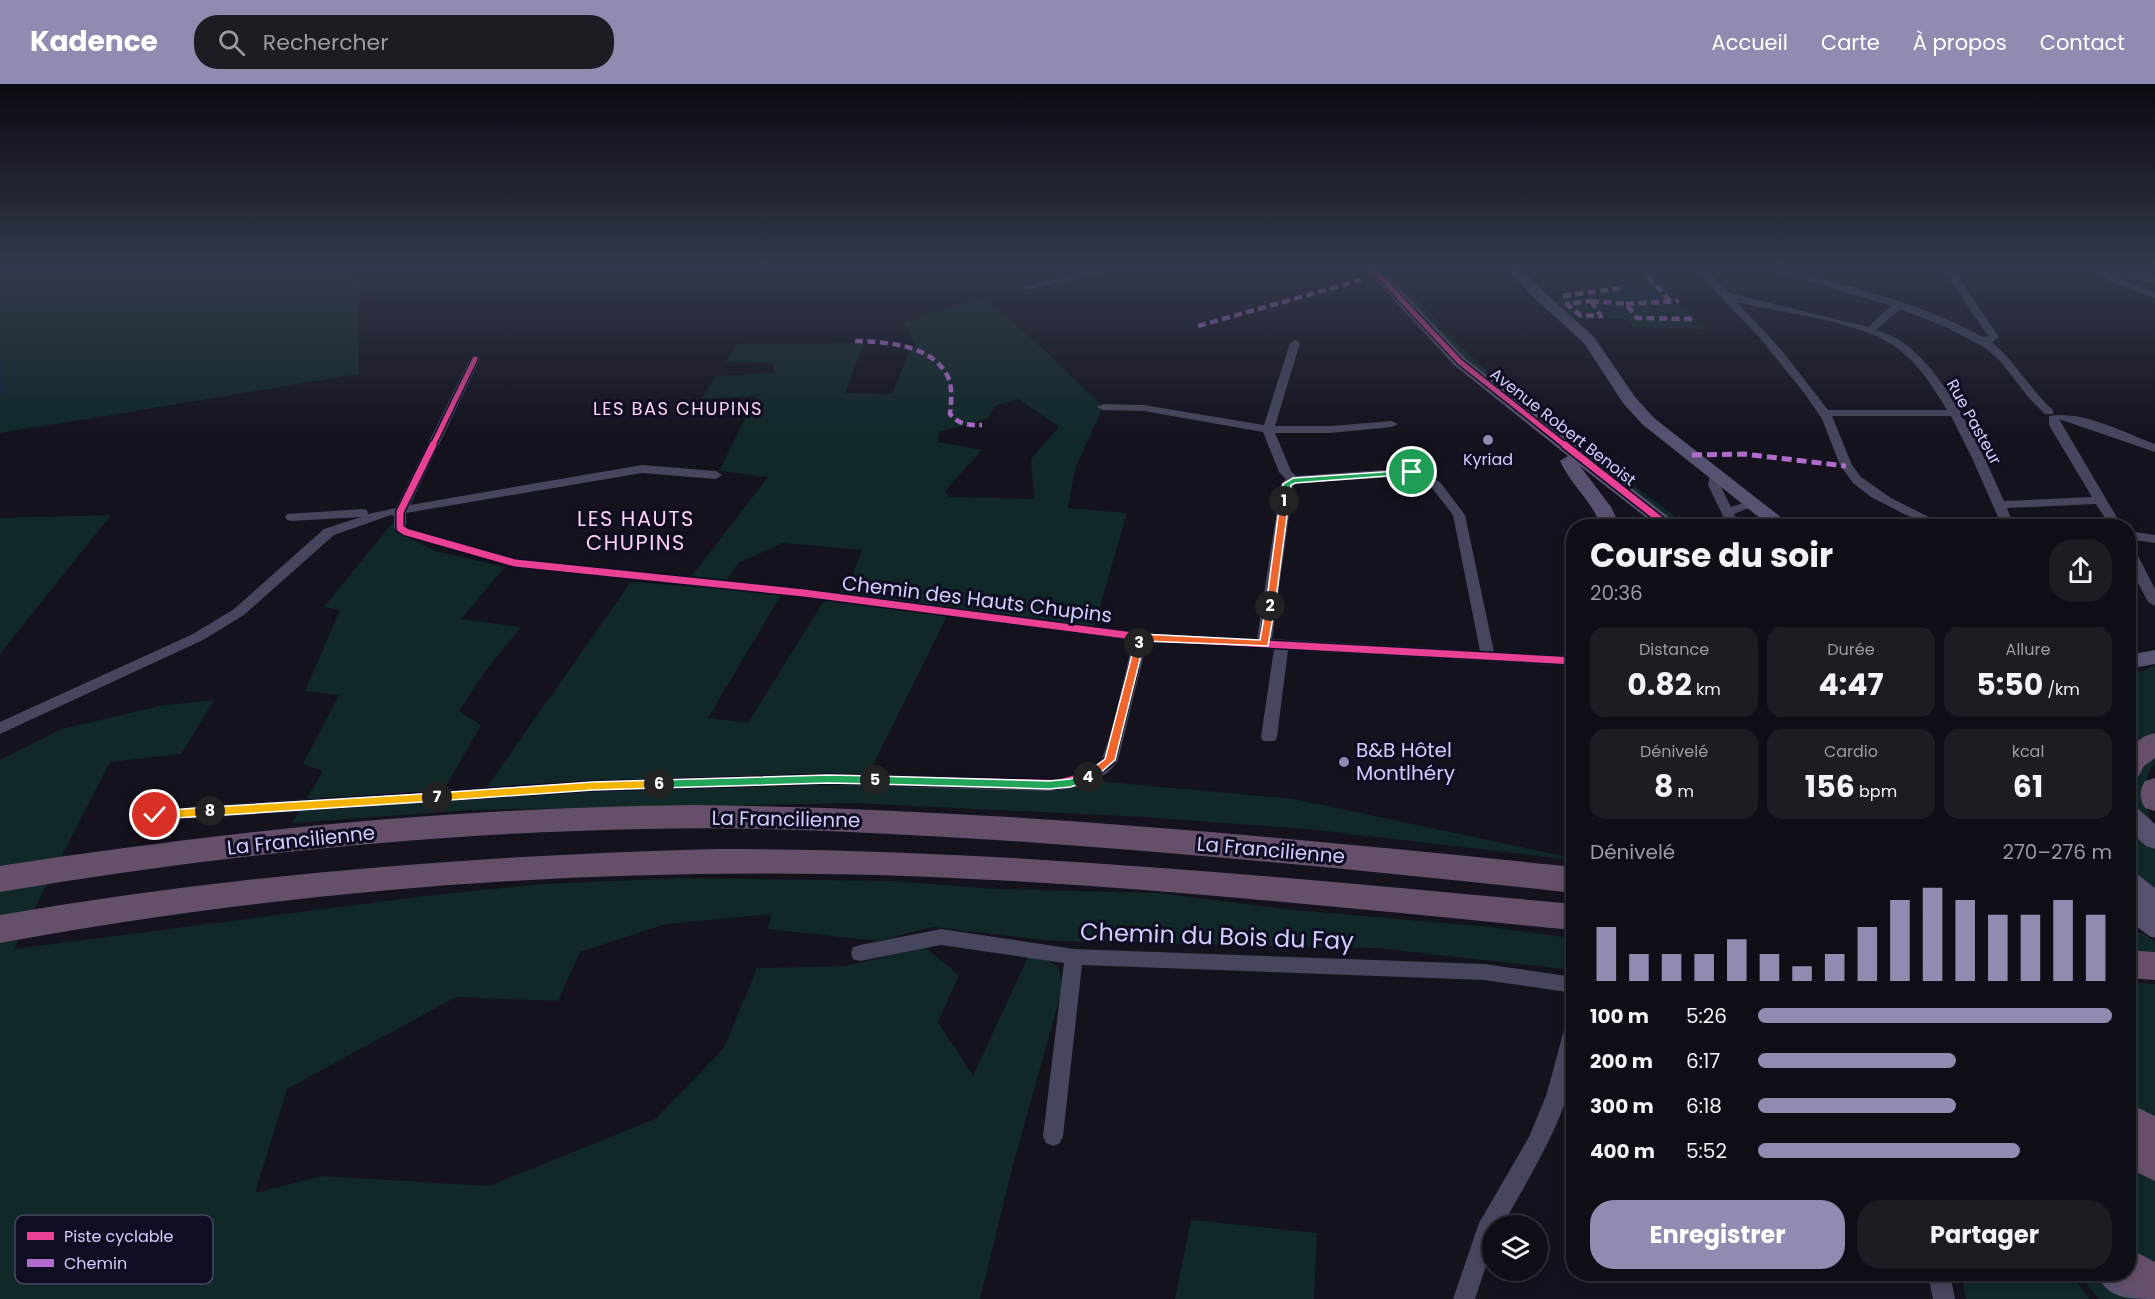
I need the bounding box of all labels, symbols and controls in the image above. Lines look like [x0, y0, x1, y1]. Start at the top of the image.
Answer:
search box [194, 15, 614, 69]
text: Kadence [30, 22, 158, 61]
icon: search [215, 26, 248, 59]
text: Rechercher [263, 27, 388, 58]
text: Accueil [1711, 28, 1788, 57]
text: Carte [1821, 28, 1880, 57]
text: À propos [1913, 28, 2007, 57]
text: Contact [2040, 28, 2125, 57]
street label: Avenue Robert Benoist [1485, 363, 1641, 491]
street label: Rue Pasteur [1941, 375, 2007, 469]
district label: LES BAS CHUPINS [593, 396, 763, 421]
marker: Kyriad [1481, 433, 1495, 447]
pin [1386, 446, 1437, 497]
place label: Kyriad [1463, 448, 1513, 471]
icon: arrive [1395, 455, 1428, 488]
pin: 1 [1269, 486, 1299, 516]
text: 1 [1281, 489, 1287, 512]
district label: LES HAUTS CHUPINS [577, 504, 695, 557]
text: Course du soir [1590, 532, 1833, 579]
button: share [2049, 539, 2112, 602]
street label: Chemin des Hauts Chupins [840, 569, 1114, 629]
text: 20:36 [1590, 579, 1643, 607]
pin: 2 [1255, 591, 1285, 621]
text: 2 [1265, 594, 1275, 617]
pin: 3 [1124, 628, 1154, 658]
text: 3 [1134, 631, 1144, 654]
text: Distance [1639, 638, 1709, 661]
text: Durée [1827, 638, 1875, 661]
text: Allure [2006, 638, 2050, 661]
text: 0.82 [1627, 663, 1692, 706]
text: 4:47 [1818, 663, 1884, 706]
text: 5:50 [1976, 663, 2043, 706]
text: km [1692, 678, 1721, 701]
text: /km [2043, 678, 2080, 701]
place label: B&B Hôtel Montlhéry [1356, 736, 1455, 787]
text: Dénivelé [1640, 740, 1708, 763]
text: Cardio [1824, 740, 1878, 763]
text: kcal [2012, 740, 2044, 763]
marker: B&B Hôtel Montlhéry [1337, 755, 1351, 769]
pin: 4 [1073, 762, 1103, 792]
pin: 5 [860, 765, 890, 795]
text: 4 [1083, 765, 1093, 788]
text: 8 [1654, 765, 1673, 808]
text: 156 [1805, 765, 1855, 808]
text: 61 [2013, 765, 2043, 808]
text: 5 [870, 768, 880, 791]
pin: 6 [644, 769, 674, 799]
text: 6 [654, 772, 664, 795]
text: m [1673, 780, 1694, 803]
text: bpm [1855, 780, 1897, 803]
pin: 7 [422, 782, 452, 812]
text: 7 [433, 785, 441, 808]
pin [129, 789, 180, 840]
pin: 8 [195, 796, 225, 826]
icon: check [138, 798, 171, 831]
text: 8 [205, 799, 215, 822]
street label: La Francilienne [711, 804, 861, 834]
street label: La Francilienne [226, 818, 376, 862]
street label: La Francilienne [1196, 830, 1346, 870]
text: Dénivelé [1590, 838, 1675, 866]
text: 270–276 m [2002, 838, 2112, 866]
street label: Chemin du Bois du Fay [1080, 915, 1355, 957]
text: 100 m [1590, 1002, 1649, 1030]
text: 5:26 [1686, 1002, 1727, 1030]
text: 200 m [1590, 1047, 1653, 1075]
text: 6:17 [1686, 1047, 1720, 1075]
text: 300 m [1590, 1092, 1654, 1120]
text: 6:18 [1686, 1092, 1722, 1120]
text: 400 m [1590, 1137, 1655, 1165]
text: 5:52 [1686, 1137, 1727, 1165]
button: Enregistrer [1590, 1200, 1845, 1269]
button: Partager [1857, 1200, 2112, 1269]
legend [15, 1215, 213, 1284]
map controls [1482, 1215, 1548, 1281]
button: layers [1482, 1215, 1548, 1281]
text: Piste cyclable [64, 1225, 174, 1248]
text: Chemin [64, 1252, 127, 1275]

